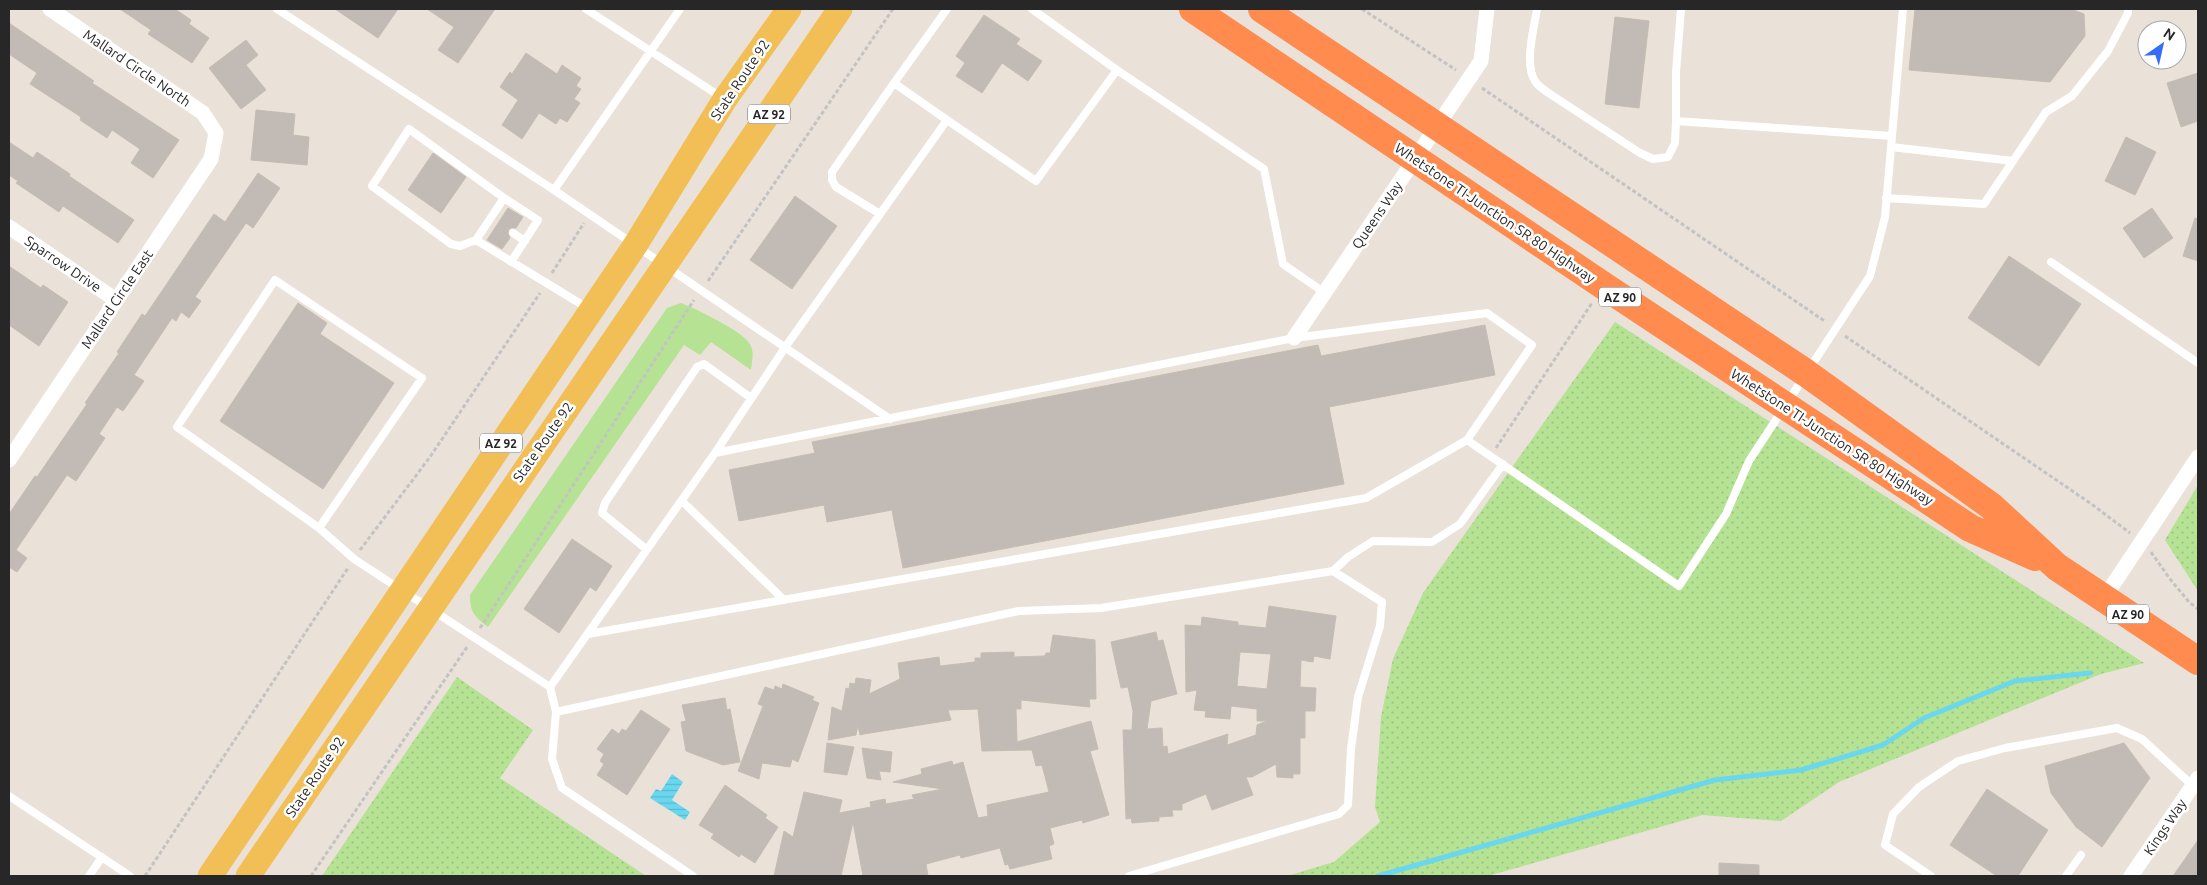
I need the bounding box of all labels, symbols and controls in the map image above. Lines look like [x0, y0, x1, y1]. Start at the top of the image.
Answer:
north arrow [2137, 20, 2187, 70]
text: N [2160, 25, 2178, 44]
street label: Mallard Circle North [80, 26, 194, 110]
street label: State Route 92 [707, 37, 773, 123]
road number: AZ 92 [748, 105, 790, 124]
street label: Whetstone TI-Junction SR 80 Highway [1392, 140, 1598, 286]
street label: Queens Way [1349, 178, 1406, 252]
street label: Sparrow Drive [22, 233, 104, 295]
street label: Mallard Circle East [78, 246, 156, 351]
road number: AZ 90 [1599, 288, 1641, 306]
street label: Whetstone TI-Junction SR 80 Highway [1728, 365, 1936, 509]
street label: State Route 92 [510, 399, 576, 485]
road number: AZ 92 [480, 433, 522, 452]
road number: AZ 90 [2107, 604, 2149, 624]
street label: State Route 92 [282, 734, 348, 820]
street label: Kings Way [2140, 796, 2190, 858]

